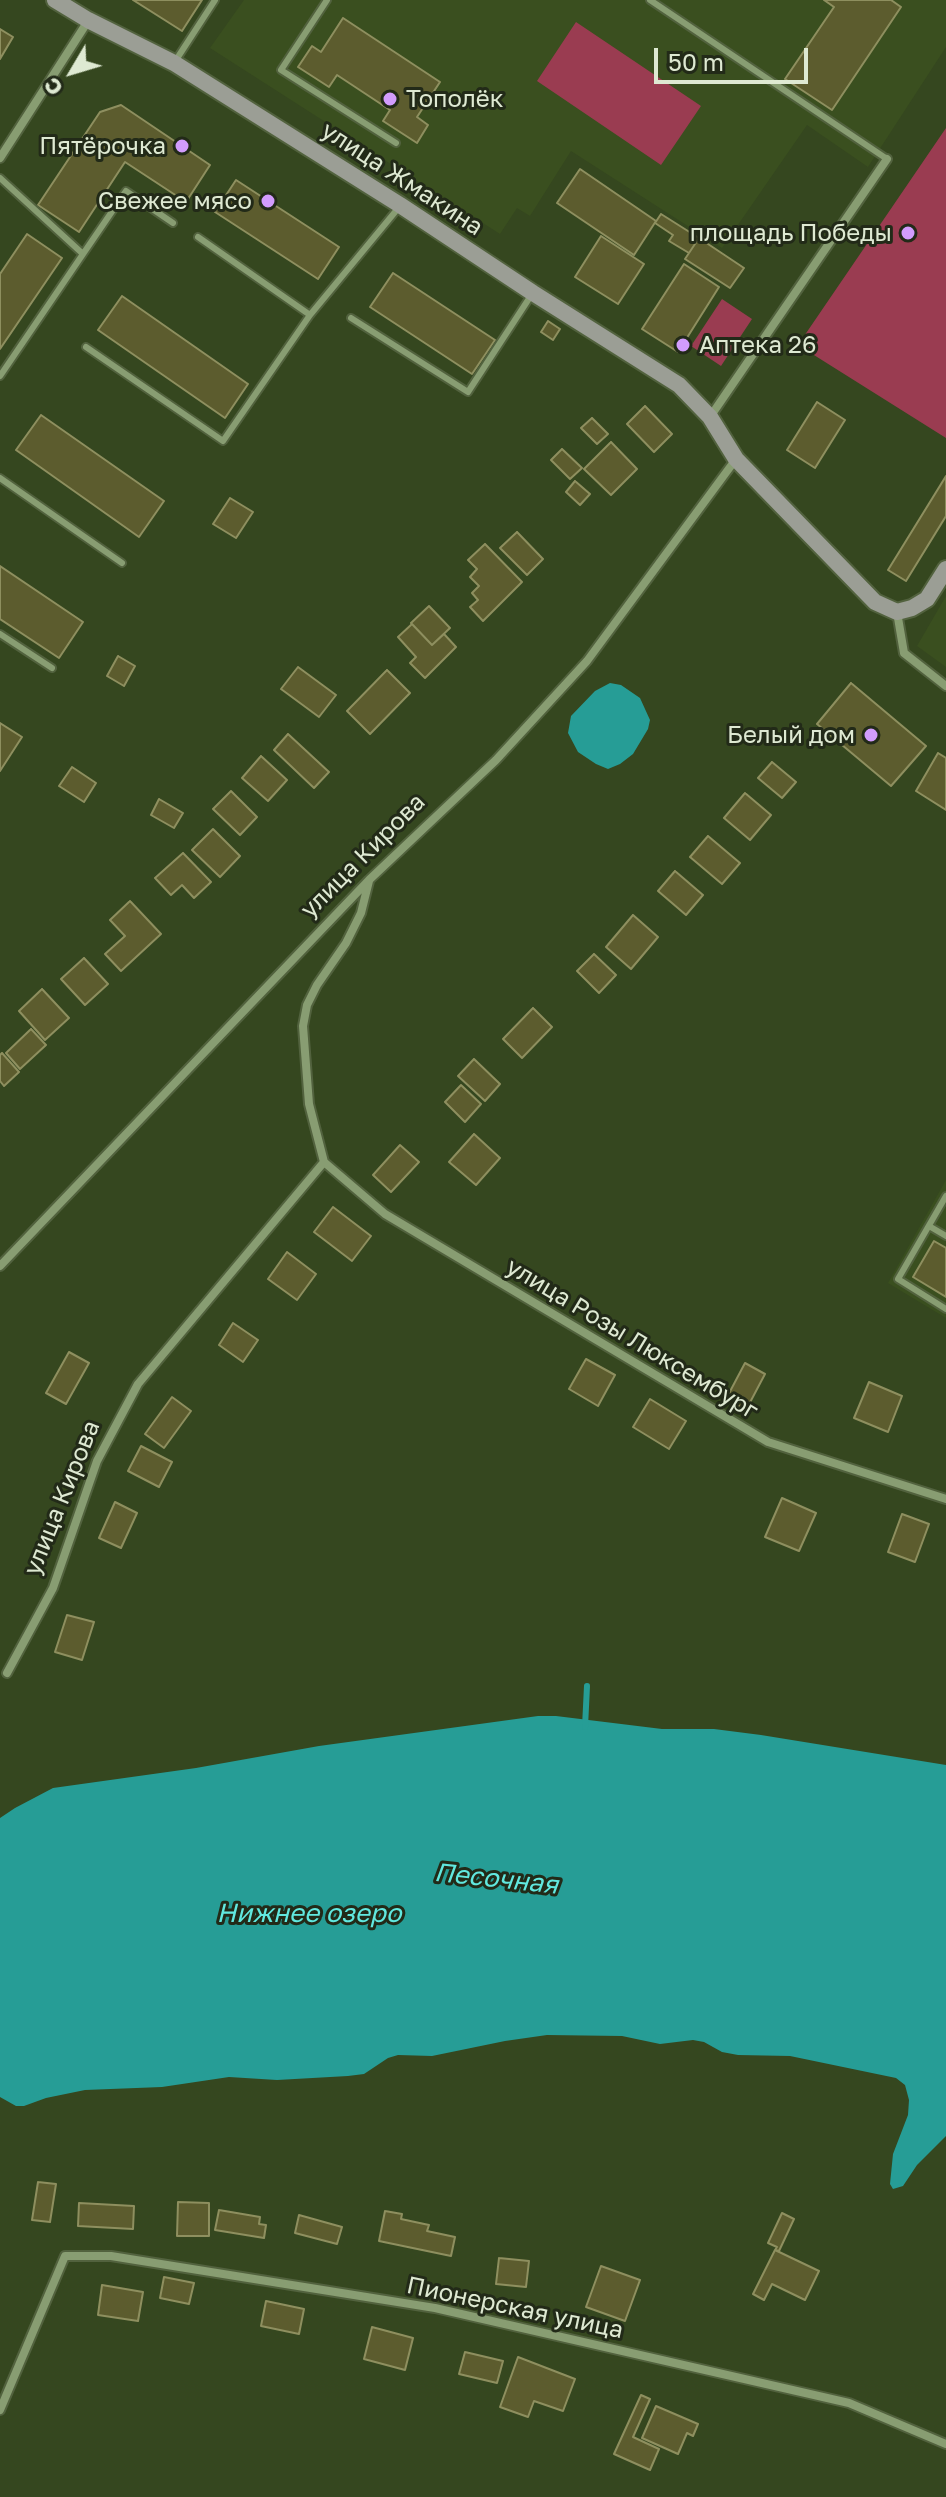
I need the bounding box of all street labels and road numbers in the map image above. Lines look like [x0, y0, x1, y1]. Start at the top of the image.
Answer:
street label: улица Жмакина [316, 116, 488, 242]
street label: улица Кирова [295, 788, 431, 924]
street label: улица Розы Люксембург [501, 1252, 763, 1426]
street label: улица Кирова [18, 1417, 106, 1579]
street label: Пионерская улица [404, 2271, 626, 2345]

